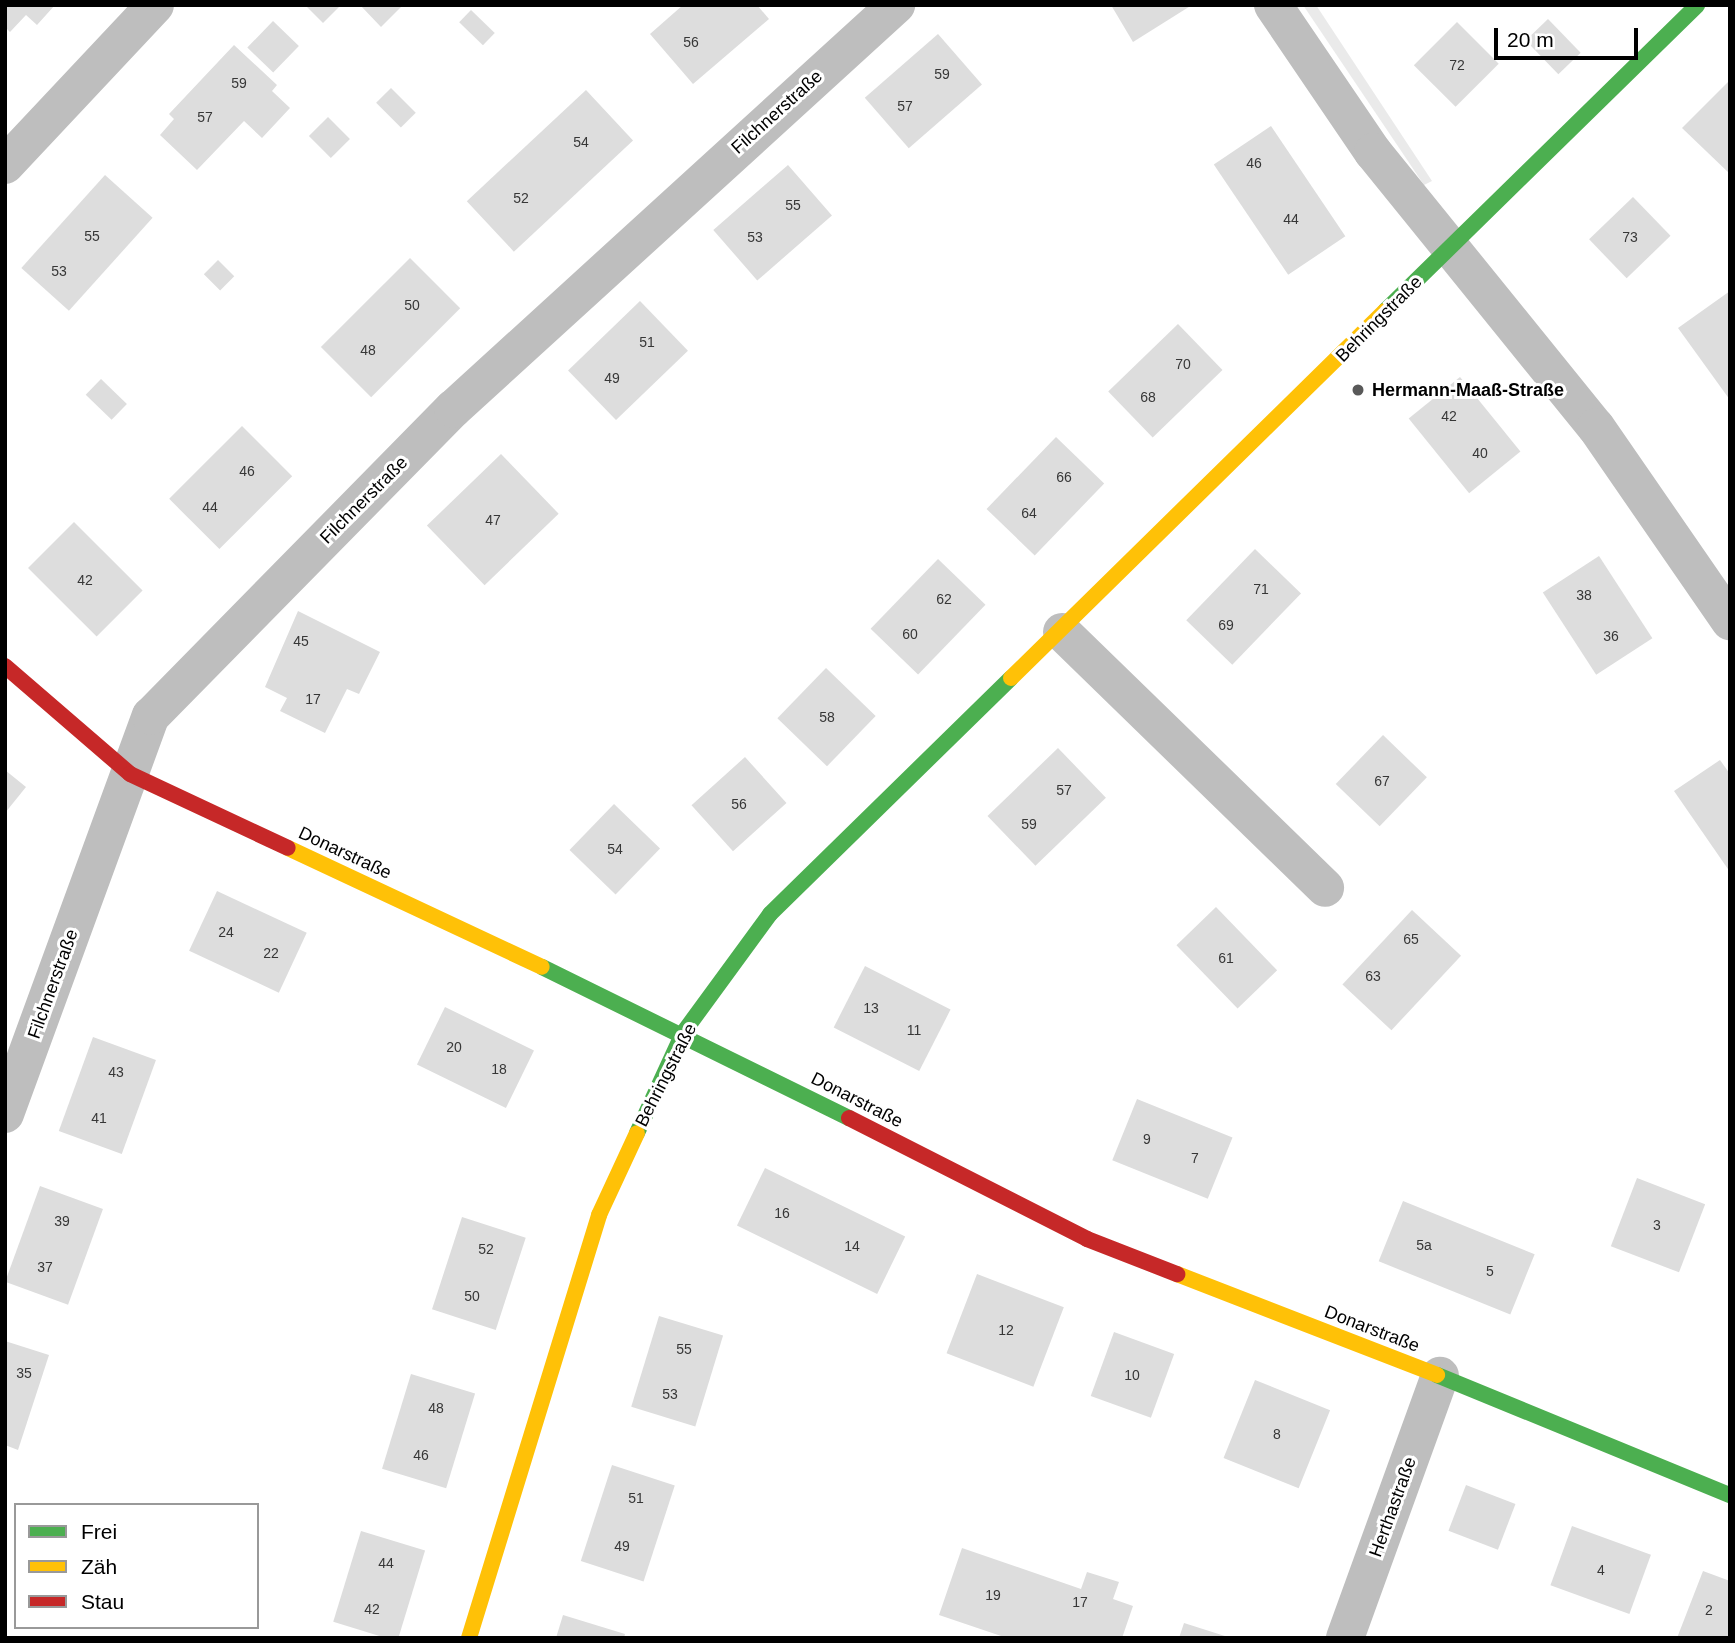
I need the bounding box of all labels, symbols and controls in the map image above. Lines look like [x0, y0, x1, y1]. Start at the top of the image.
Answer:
scale bar [1497, 14, 1640, 58]
text: 20 m [1507, 28, 1554, 51]
house number: 56 [683, 34, 699, 50]
house number: 72 [1449, 57, 1465, 73]
street label: Filchnerstraße [727, 65, 827, 159]
house number: 59 [934, 66, 950, 82]
house number: 59 [231, 75, 247, 91]
house number: 57 [897, 98, 913, 114]
house number: 57 [197, 109, 213, 125]
house number: 54 [573, 134, 589, 150]
house number: 46 [1246, 155, 1262, 171]
house number: 52 [513, 190, 529, 206]
house number: 55 [785, 197, 801, 213]
house number: 44 [1283, 211, 1299, 227]
house number: 55 [84, 228, 100, 244]
house number: 53 [747, 229, 763, 245]
house number: 73 [1622, 229, 1638, 245]
house number: 53 [51, 263, 67, 279]
street label: Behringstraße [1331, 271, 1427, 367]
house number: 50 [404, 297, 420, 313]
house number: 51 [639, 334, 655, 350]
house number: 48 [360, 342, 376, 358]
house number: 70 [1175, 356, 1191, 372]
house number: 49 [604, 370, 620, 386]
place label: Hermann-Maaß-Straße [1372, 379, 1564, 401]
marker: Hermann-Maaß-Straße [1350, 382, 1366, 398]
house number: 68 [1140, 389, 1156, 405]
house number: 42 [1441, 408, 1457, 424]
house number: 40 [1472, 445, 1488, 461]
street label: Filchnerstraße [316, 452, 412, 548]
house number: 46 [239, 463, 255, 479]
house number: 66 [1056, 469, 1072, 485]
house number: 44 [202, 499, 218, 515]
house number: 64 [1021, 505, 1037, 521]
house number: 47 [485, 512, 501, 528]
house number: 42 [77, 572, 93, 588]
house number: 71 [1253, 581, 1269, 597]
house number: 38 [1576, 587, 1592, 603]
house number: 62 [936, 591, 952, 607]
house number: 69 [1218, 617, 1234, 633]
house number: 60 [902, 626, 918, 642]
house number: 36 [1603, 628, 1619, 644]
house number: 45 [293, 633, 309, 649]
house number: 17 [305, 691, 321, 707]
house number: 58 [819, 709, 835, 725]
house number: 67 [1374, 773, 1390, 789]
house number: 57 [1056, 782, 1072, 798]
house number: 56 [731, 796, 747, 812]
house number: 59 [1021, 816, 1037, 832]
street label: Donarstraße [295, 822, 395, 884]
house number: 54 [607, 841, 623, 857]
house number: 24 [218, 924, 234, 940]
street label: Filchnerstraße [23, 926, 83, 1042]
house number: 65 [1403, 931, 1419, 947]
house number: 22 [263, 945, 279, 961]
house number: 61 [1218, 950, 1234, 966]
house number: 63 [1365, 968, 1381, 984]
house number: 13 [863, 1000, 879, 1016]
street label: Behringstraße [631, 1020, 701, 1130]
house number: 11 [907, 1022, 921, 1038]
house number: 20 [446, 1039, 462, 1055]
house number: 18 [491, 1061, 507, 1077]
house number: 43 [108, 1064, 124, 1080]
street label: Donarstraße [808, 1068, 906, 1132]
house number: 41 [91, 1110, 107, 1126]
house number: 9 [1143, 1131, 1151, 1147]
house number: 7 [1191, 1150, 1199, 1166]
house number: 16 [774, 1205, 790, 1221]
house number: 39 [54, 1213, 70, 1229]
house number: 3 [1653, 1217, 1661, 1233]
house number: 5a [1416, 1237, 1432, 1253]
house number: 14 [844, 1238, 860, 1254]
house number: 52 [478, 1241, 494, 1257]
house number: 37 [37, 1259, 53, 1275]
house number: 5 [1486, 1263, 1494, 1279]
house number: 50 [464, 1288, 480, 1304]
street label: Donarstraße [1321, 1301, 1423, 1357]
house number: 12 [998, 1322, 1014, 1338]
house number: 55 [676, 1341, 692, 1357]
house number: 35 [16, 1365, 32, 1381]
house number: 10 [1124, 1367, 1140, 1383]
house number: 53 [662, 1386, 678, 1402]
house number: 48 [428, 1400, 444, 1416]
house number: 8 [1273, 1426, 1281, 1442]
house number: 46 [413, 1447, 429, 1463]
street label: Herthastraße [1365, 1454, 1421, 1560]
house number: 51 [628, 1490, 644, 1506]
legend [14, 1503, 259, 1629]
text: Frei [81, 1520, 117, 1543]
house number: 49 [614, 1538, 630, 1554]
text: Zäh [81, 1555, 117, 1578]
house number: 44 [378, 1555, 394, 1571]
house number: 4 [1597, 1562, 1605, 1578]
house number: 19 [985, 1587, 1001, 1603]
text: Stau [81, 1590, 124, 1613]
house number: 17 [1072, 1594, 1088, 1610]
house number: 42 [364, 1601, 380, 1617]
house number: 2 [1705, 1602, 1713, 1618]

